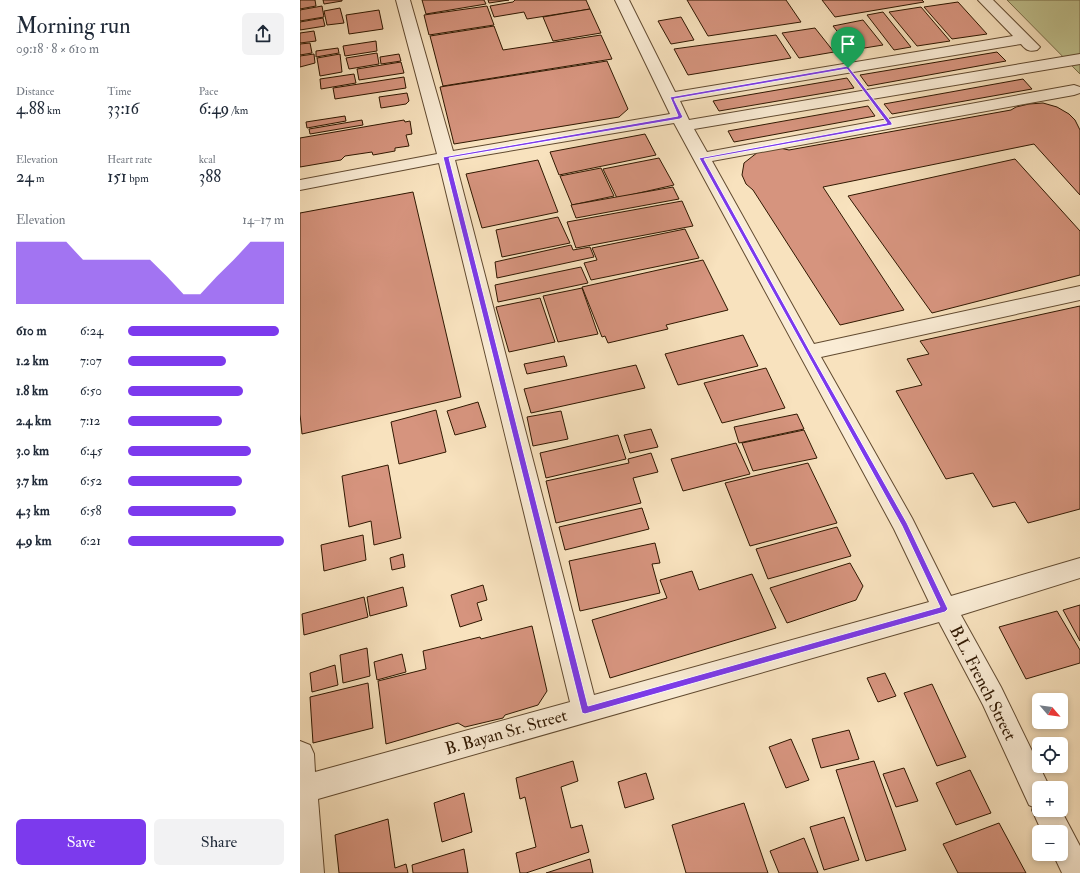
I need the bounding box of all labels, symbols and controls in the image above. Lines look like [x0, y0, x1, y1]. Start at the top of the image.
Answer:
text: Morning run [16, 12, 131, 40]
button: share [242, 13, 284, 55]
pin [831, 27, 865, 68]
icon: arrive [837, 33, 859, 55]
text: 09:18 · 8 × 610 m [16, 41, 99, 57]
text: Distance [16, 85, 54, 98]
text: Time [107, 85, 131, 98]
text: Pace [199, 85, 218, 98]
text: 4.88 [16, 98, 45, 119]
text: 33:16 [107, 98, 139, 119]
text: 6:49 [199, 98, 229, 119]
text: km [45, 104, 61, 117]
text: /km [229, 104, 248, 117]
text: Elevation [16, 153, 58, 166]
text: Heart rate [107, 153, 152, 166]
text: kcal [199, 153, 216, 166]
text: 24 [16, 166, 34, 187]
text: 151 [107, 166, 127, 187]
text: 388 [199, 166, 221, 187]
text: m [34, 172, 45, 185]
text: bpm [127, 172, 149, 185]
text: Elevation [16, 212, 66, 228]
text: 14–17 m [242, 212, 284, 228]
text: 610 m [16, 323, 47, 339]
text: 6:24 [80, 323, 103, 339]
text: 1.2 km [16, 353, 49, 369]
text: 7:07 [80, 353, 102, 369]
text: 1.8 km [16, 383, 48, 399]
text: 6:50 [80, 383, 102, 399]
text: 2.4 km [16, 413, 51, 429]
text: 7:12 [80, 413, 100, 429]
text: 3.0 km [16, 443, 49, 459]
text: 6:45 [80, 443, 103, 459]
text: 3.7 km [16, 473, 48, 489]
text: 6:52 [80, 473, 102, 489]
text: 4.3 km [16, 503, 50, 519]
text: 6:58 [80, 503, 102, 519]
text: 4.9 km [16, 533, 51, 549]
text: 6:21 [80, 533, 101, 549]
street label: B.L. French Street [945, 622, 1021, 744]
north arrow [1032, 693, 1068, 729]
map controls [1032, 693, 1068, 861]
street label: B. Bayan Sr. Street [443, 704, 570, 760]
button: locate [1032, 737, 1068, 773]
button: + [1032, 781, 1068, 817]
button: Save [16, 819, 146, 865]
button: Share [154, 819, 284, 865]
button: − [1032, 825, 1068, 861]

